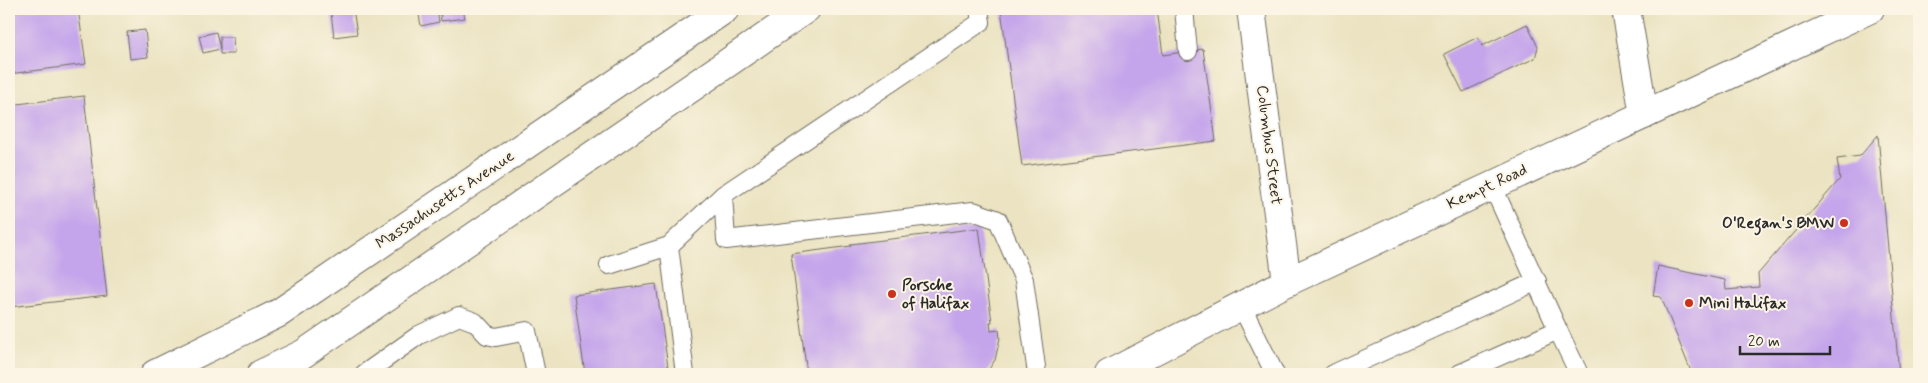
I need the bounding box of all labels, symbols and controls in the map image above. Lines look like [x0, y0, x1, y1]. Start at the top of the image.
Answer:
street label: Columbus Street [1251, 84, 1287, 206]
street label: Massachusetts Avenue [372, 146, 519, 254]
street label: Kempt Road [1443, 159, 1531, 215]
place label: O'Regan's BMW [1722, 213, 1834, 236]
marker: O'Regan's BMW [1838, 217, 1850, 229]
place label: Porsche of Halifax [902, 275, 969, 314]
marker: Porsche of Halifax [886, 288, 898, 300]
place label: Mini Halifax [1699, 293, 1786, 314]
marker: Mini Halifax [1683, 297, 1695, 309]
scale bar [1740, 323, 1830, 355]
text: 20 m [1748, 332, 1780, 352]

